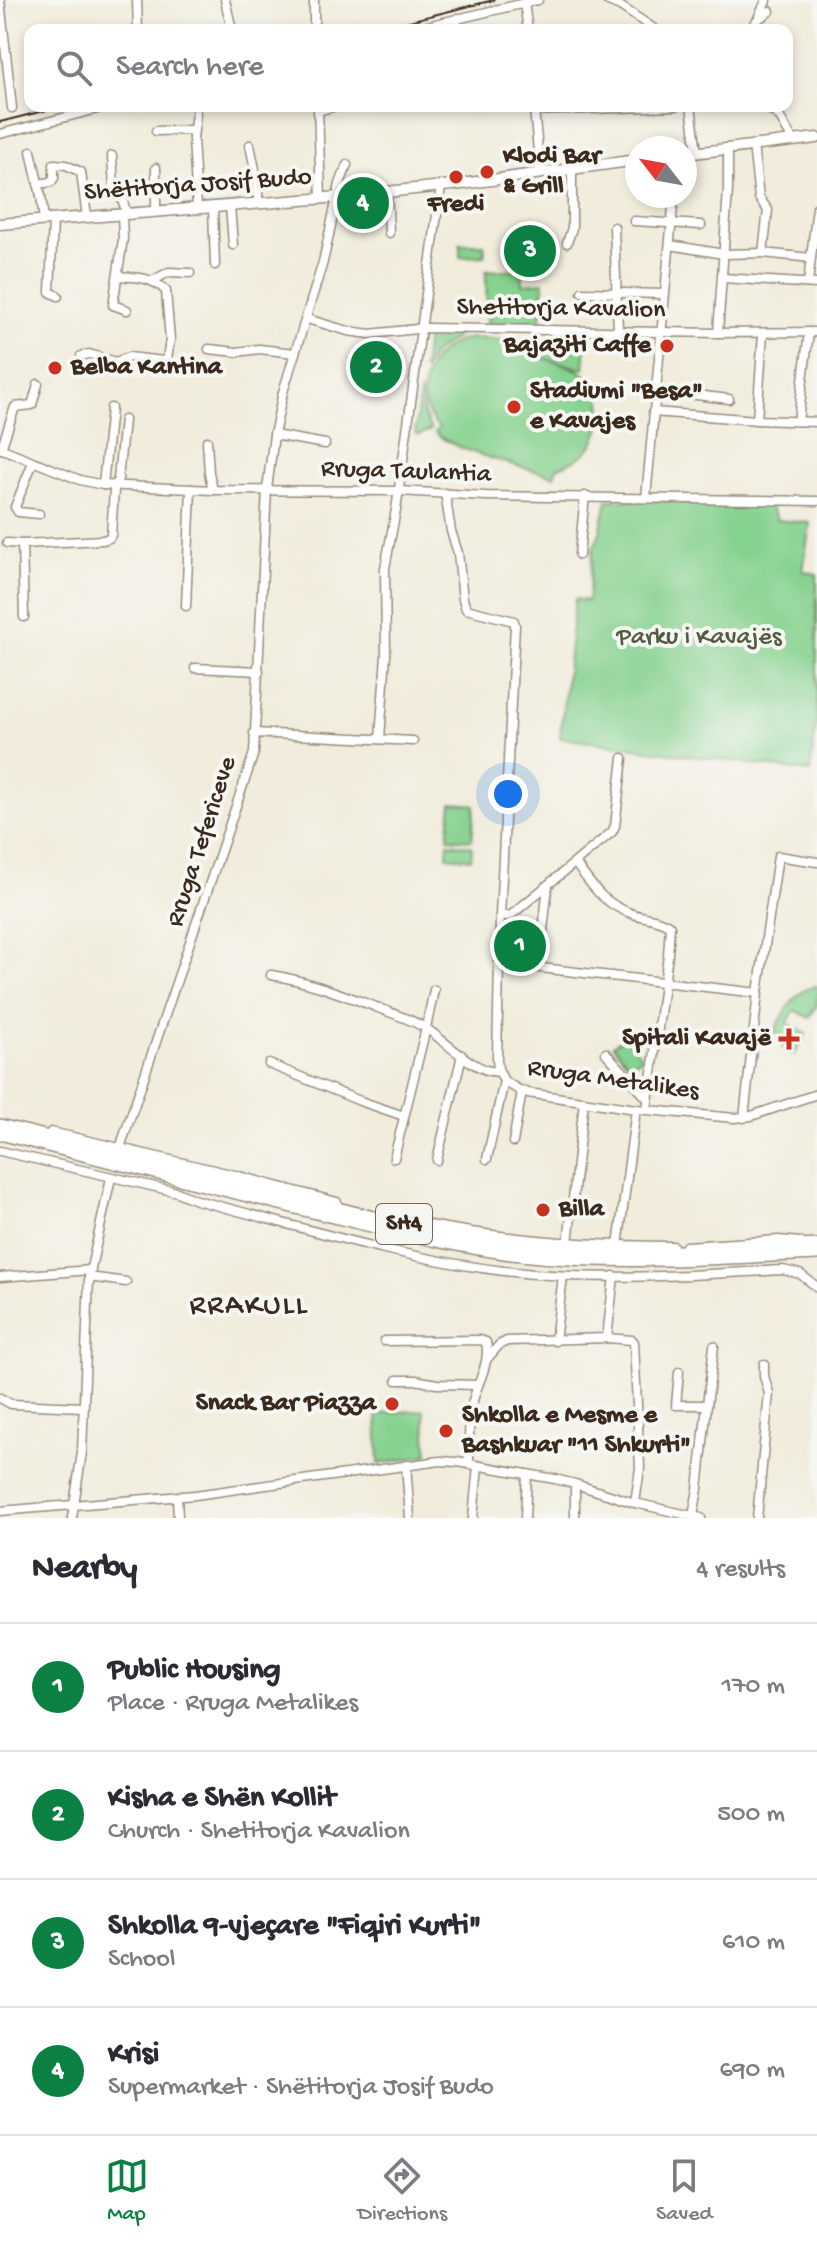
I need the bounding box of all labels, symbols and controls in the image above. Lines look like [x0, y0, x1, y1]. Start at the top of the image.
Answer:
search box [24, 24, 793, 112]
icon: search [52, 46, 96, 90]
text: Search here [116, 51, 264, 86]
north arrow [625, 136, 697, 208]
place label: Klodi Bar & Grill [502, 142, 603, 203]
street label: Shëtitorja Josif Budo [83, 163, 313, 209]
marker: Klodi Bar & Grill [478, 163, 496, 181]
marker: Fredi [447, 168, 465, 186]
pin: 4 [337, 173, 389, 233]
place label: Fredi [427, 190, 484, 221]
pin: 3 [504, 221, 556, 281]
street label: Shetitorja Kavalion [456, 293, 666, 327]
place label: Bajaziti Caffe [503, 331, 653, 362]
pin: 2 [350, 337, 402, 397]
marker: Bajaziti Caffe [658, 337, 676, 355]
place label: Belba Kantina [70, 353, 223, 384]
marker: Belba Kantina [46, 359, 64, 377]
place label: Stadiumi "Besa" e Kavajes [529, 377, 703, 438]
marker: Stadiumi "Besa" e Kavajes [505, 398, 523, 416]
street label: Rruga Taulantia [320, 455, 493, 492]
park label: Parku i Kavajës [616, 623, 783, 654]
street label: Rruga Tefericeve [161, 752, 245, 931]
your location [488, 774, 528, 814]
pin: 1 [494, 916, 546, 976]
place label: Spitali Kavajë [622, 1024, 773, 1055]
marker: Spitali Kavajë [778, 1028, 800, 1050]
street label: Rruga Metalikes [525, 1054, 702, 1109]
place label: Billa [558, 1195, 605, 1226]
marker: Billa [534, 1201, 552, 1219]
road number: SH4 [376, 1204, 432, 1244]
district label: RRAKULL [190, 1290, 308, 1325]
place label: Snack Bar Piazza [196, 1389, 378, 1420]
marker: Snack Bar Piazza [383, 1395, 401, 1413]
place label: Shkolla e Mesme e Bashkuar "11 Shkurti" [461, 1401, 691, 1462]
marker: Shkolla e Mesme e Bashkuar "11 Shkurti" [437, 1422, 455, 1440]
text: Nearby [32, 1550, 137, 1590]
text: 4 results [696, 1555, 785, 1586]
text: Public Housing [108, 1654, 281, 1689]
text: 1 [53, 1672, 63, 1703]
text: 170 m [722, 1672, 785, 1703]
text: Place · Rruga Metalikes [108, 1689, 358, 1720]
text: Kisha e Shën Kollit [108, 1782, 335, 1817]
text: 2 [52, 1800, 64, 1831]
text: 500 m [717, 1800, 785, 1831]
text: Church · Shetitorja Kavalion [108, 1817, 410, 1848]
text: Shkolla 9-vjeçare "Fiqiri Kurti" [108, 1910, 481, 1945]
text: 3 [51, 1928, 65, 1959]
text: 610 m [722, 1928, 785, 1959]
text: School [108, 1945, 176, 1976]
text: Krisi [108, 2038, 159, 2073]
text: 4 [52, 2056, 64, 2087]
text: 690 m [719, 2056, 785, 2087]
text: Supermarket · Shëtitorja Josif Budo [108, 2073, 494, 2104]
tab: Map [105, 2154, 149, 2228]
tab: Directions [358, 2154, 447, 2228]
tab: Saved [656, 2154, 712, 2228]

